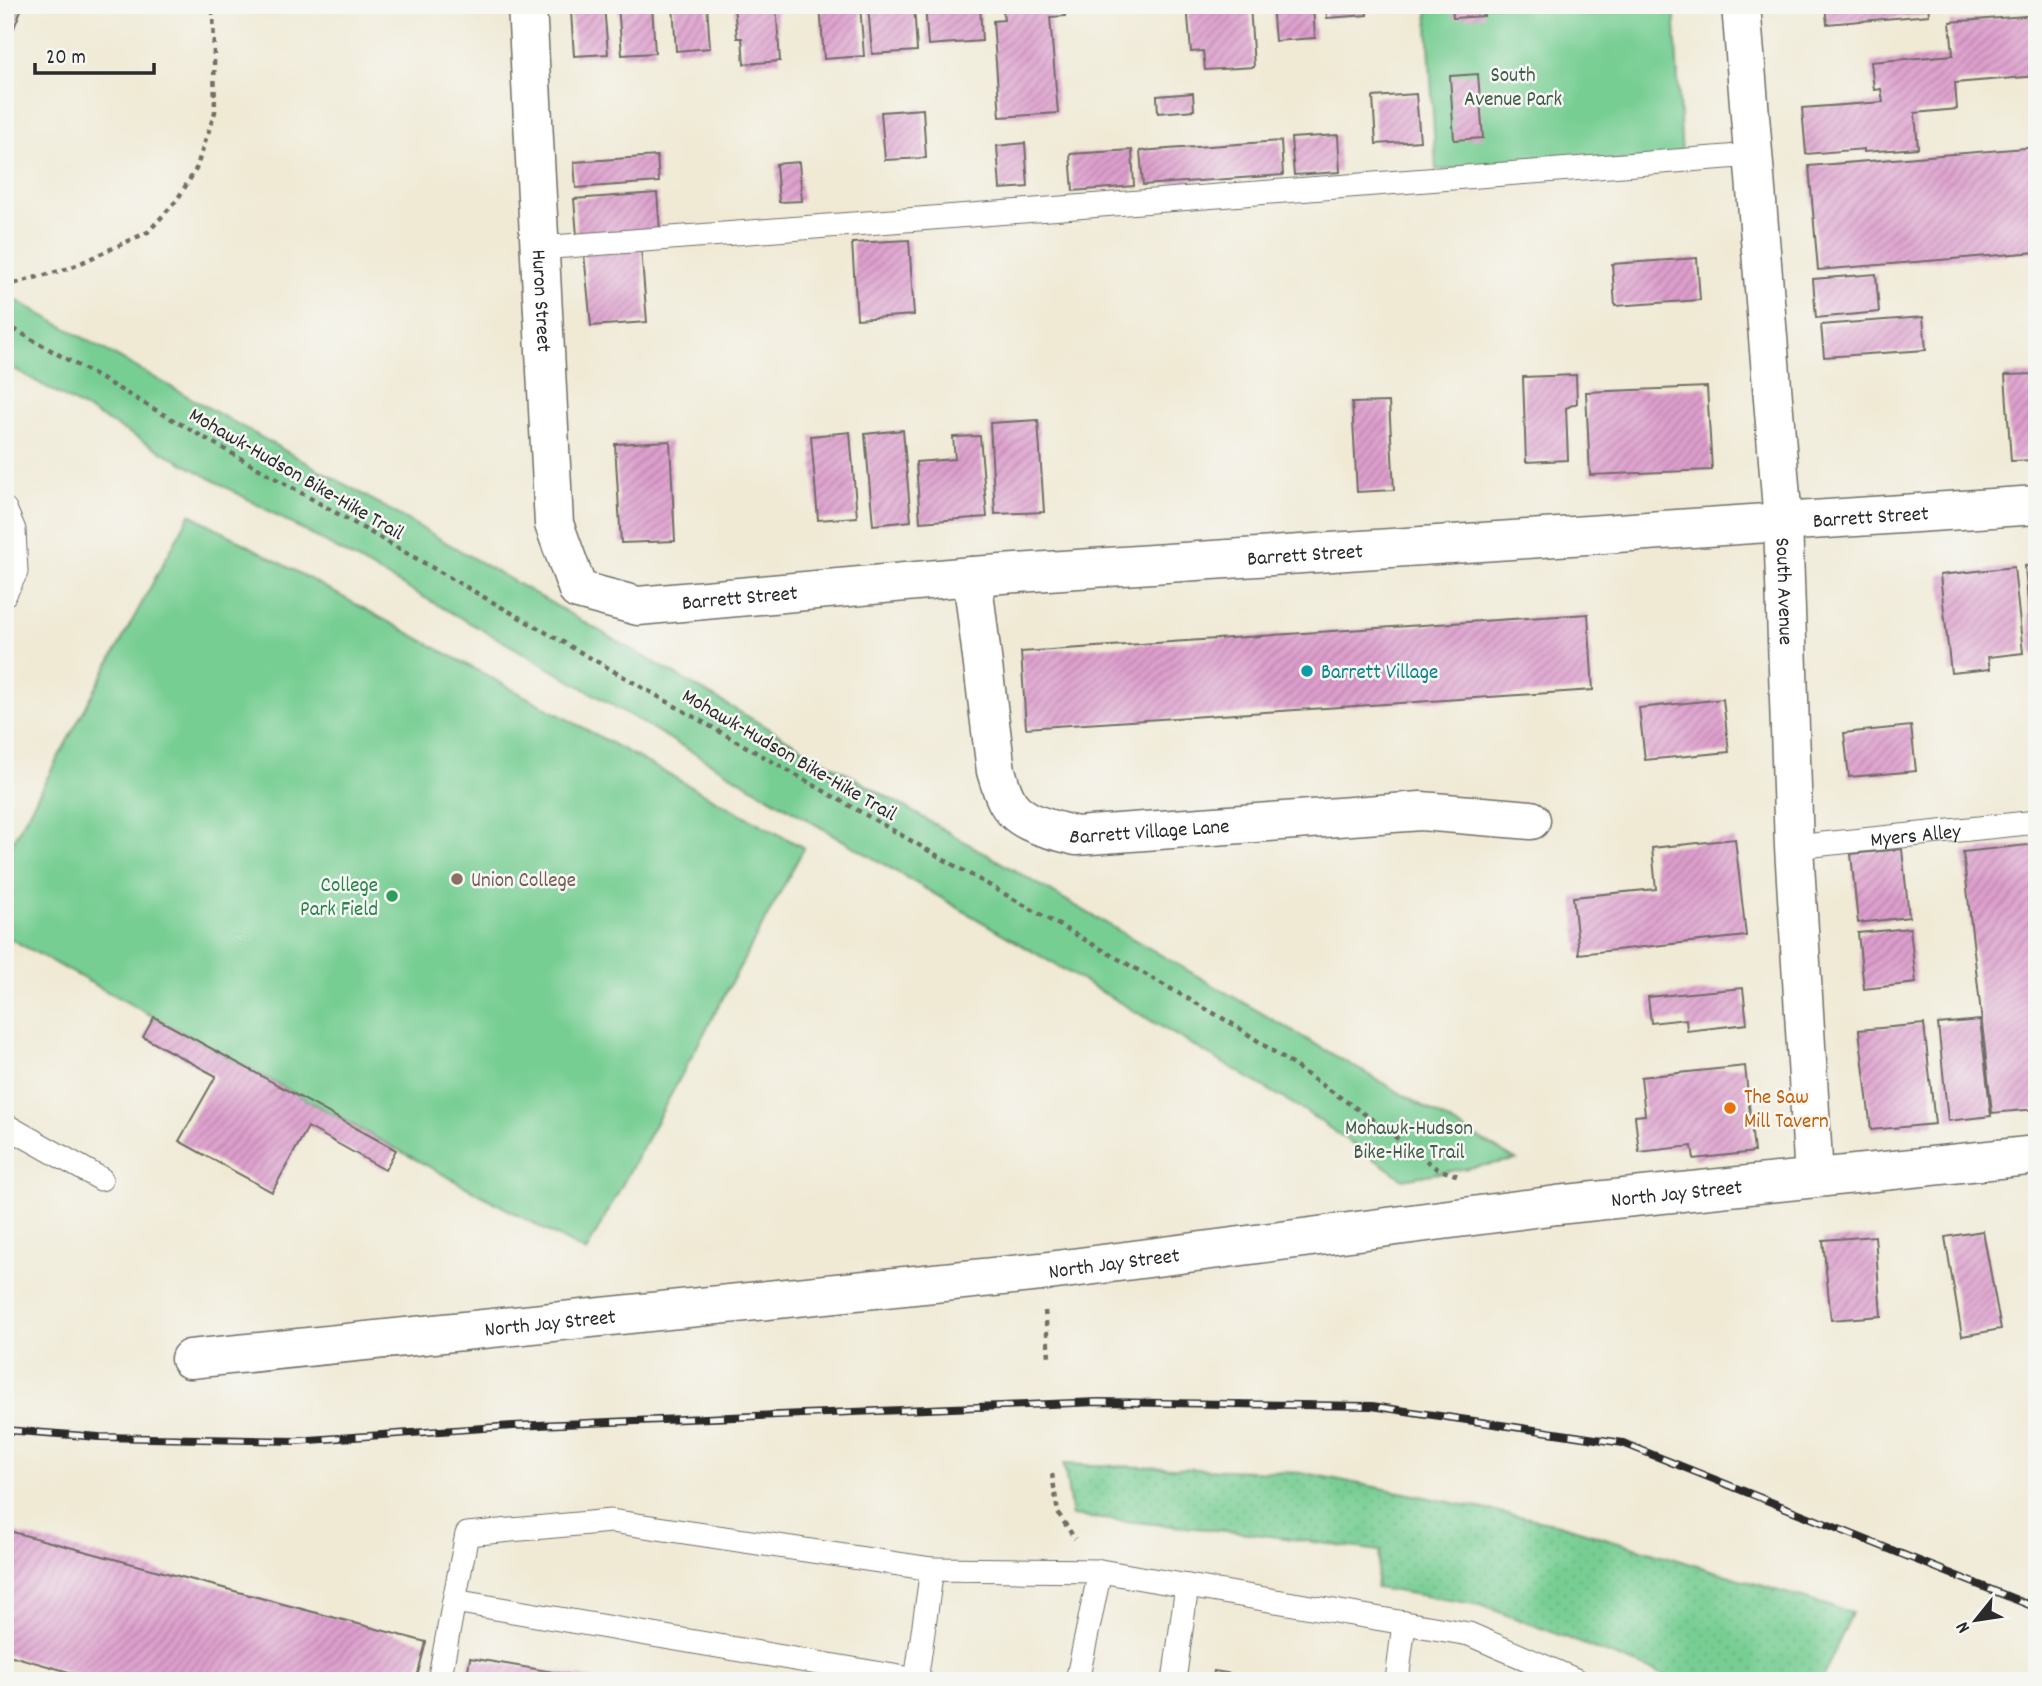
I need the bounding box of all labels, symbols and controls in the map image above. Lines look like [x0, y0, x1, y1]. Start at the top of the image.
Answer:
scale bar [35, 32, 154, 76]
text: 20 m [46, 44, 86, 74]
park label: South Avenue Park [1464, 62, 1562, 116]
street label: Huron Street [522, 249, 557, 353]
street label: Mohawk-Hudson Bike-Hike Trail [182, 402, 409, 550]
street label: Barrett Street [1812, 500, 1930, 538]
street label: South Avenue [1766, 537, 1799, 646]
street label: Barrett Street [1246, 538, 1364, 576]
street label: Barrett Street [681, 580, 799, 620]
place label: Barrett Village [1321, 659, 1438, 689]
marker: Barrett Village [1299, 663, 1315, 679]
street label: Mohawk-Hudson Bike-Hike Trail [675, 683, 902, 831]
street label: Barrett Village Lane [1066, 813, 1231, 854]
street label: Myers Alley [1869, 818, 1963, 857]
place label: Union College [471, 867, 576, 897]
marker: Union College [449, 871, 465, 887]
place label: College Park Field [300, 872, 378, 926]
marker: College Park Field [384, 888, 400, 904]
place label: The Saw Mill Tavern [1744, 1084, 1829, 1138]
marker: The Saw Mill Tavern [1722, 1100, 1738, 1116]
park label: Mohawk-Hudson Bike-Hike Trail [1345, 1115, 1473, 1169]
street label: North Jay Street [1610, 1174, 1744, 1217]
street label: North Jay Street [1047, 1242, 1182, 1289]
street label: North Jay Street [483, 1304, 618, 1347]
north arrow [1940, 1584, 2010, 1654]
text: N [1950, 1616, 1978, 1638]

